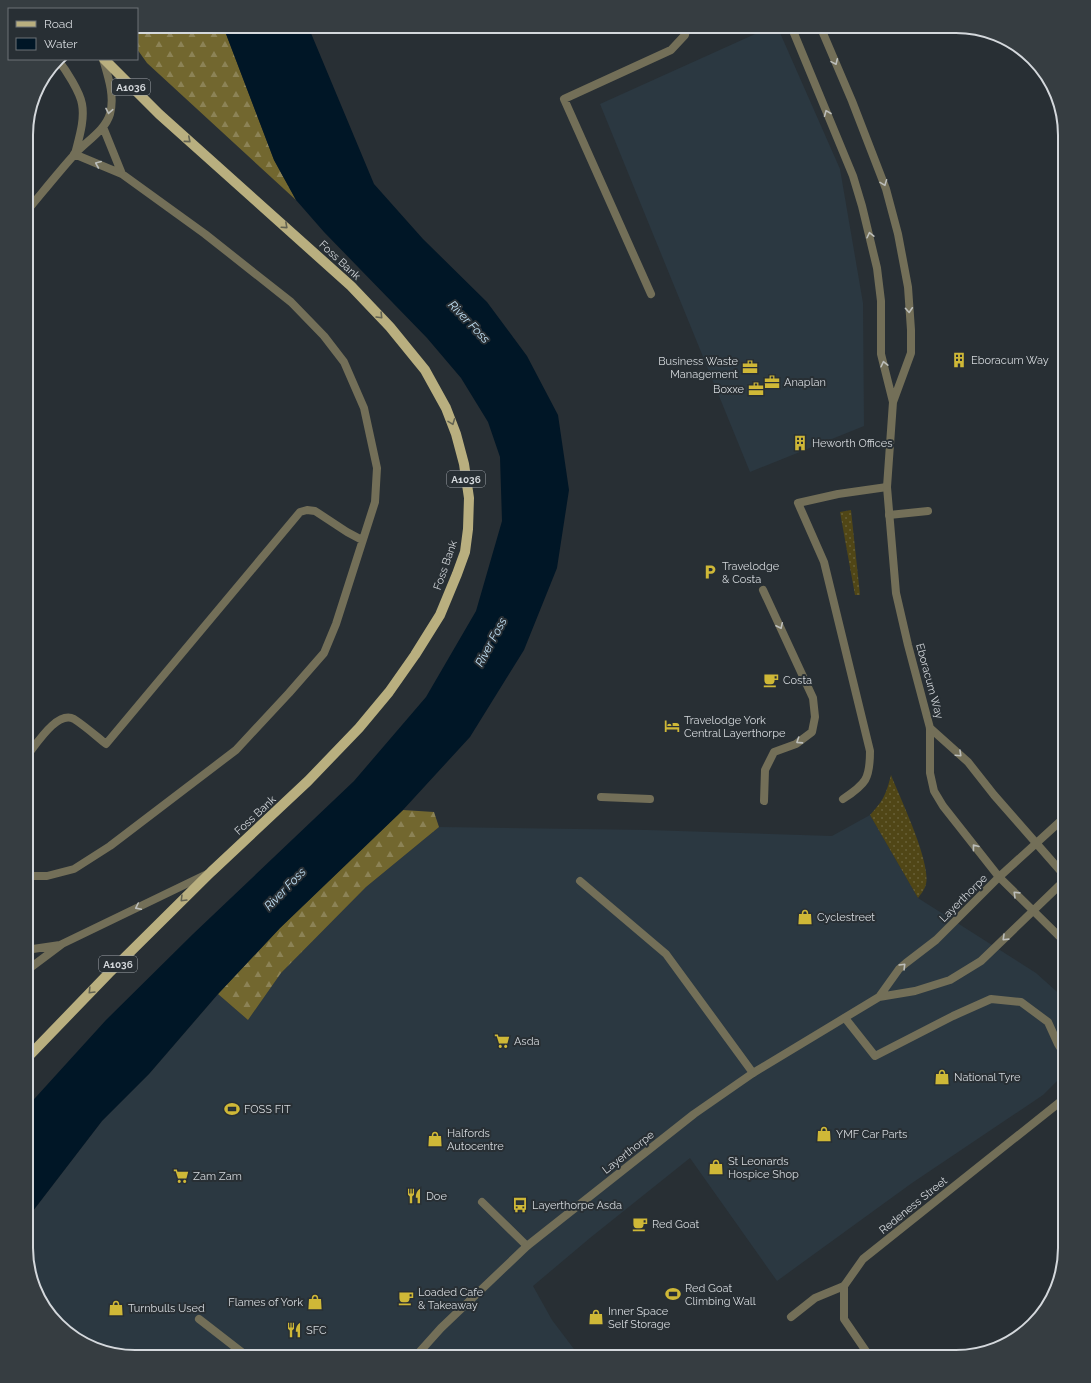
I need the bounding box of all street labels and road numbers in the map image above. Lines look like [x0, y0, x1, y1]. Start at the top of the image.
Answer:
road number: A1036 [112, 79, 150, 95]
street label: Foss Bank [316, 238, 363, 283]
road number: A1036 [447, 471, 485, 487]
street label: Foss Bank [431, 538, 460, 592]
street label: Eboracum Way [913, 642, 946, 720]
street label: Foss Bank [232, 793, 279, 838]
street label: Layerthorpe [937, 871, 990, 925]
road number: A1036 [99, 956, 137, 972]
street label: Layerthorpe [600, 1128, 657, 1177]
street label: Redeness Street [877, 1174, 950, 1237]

